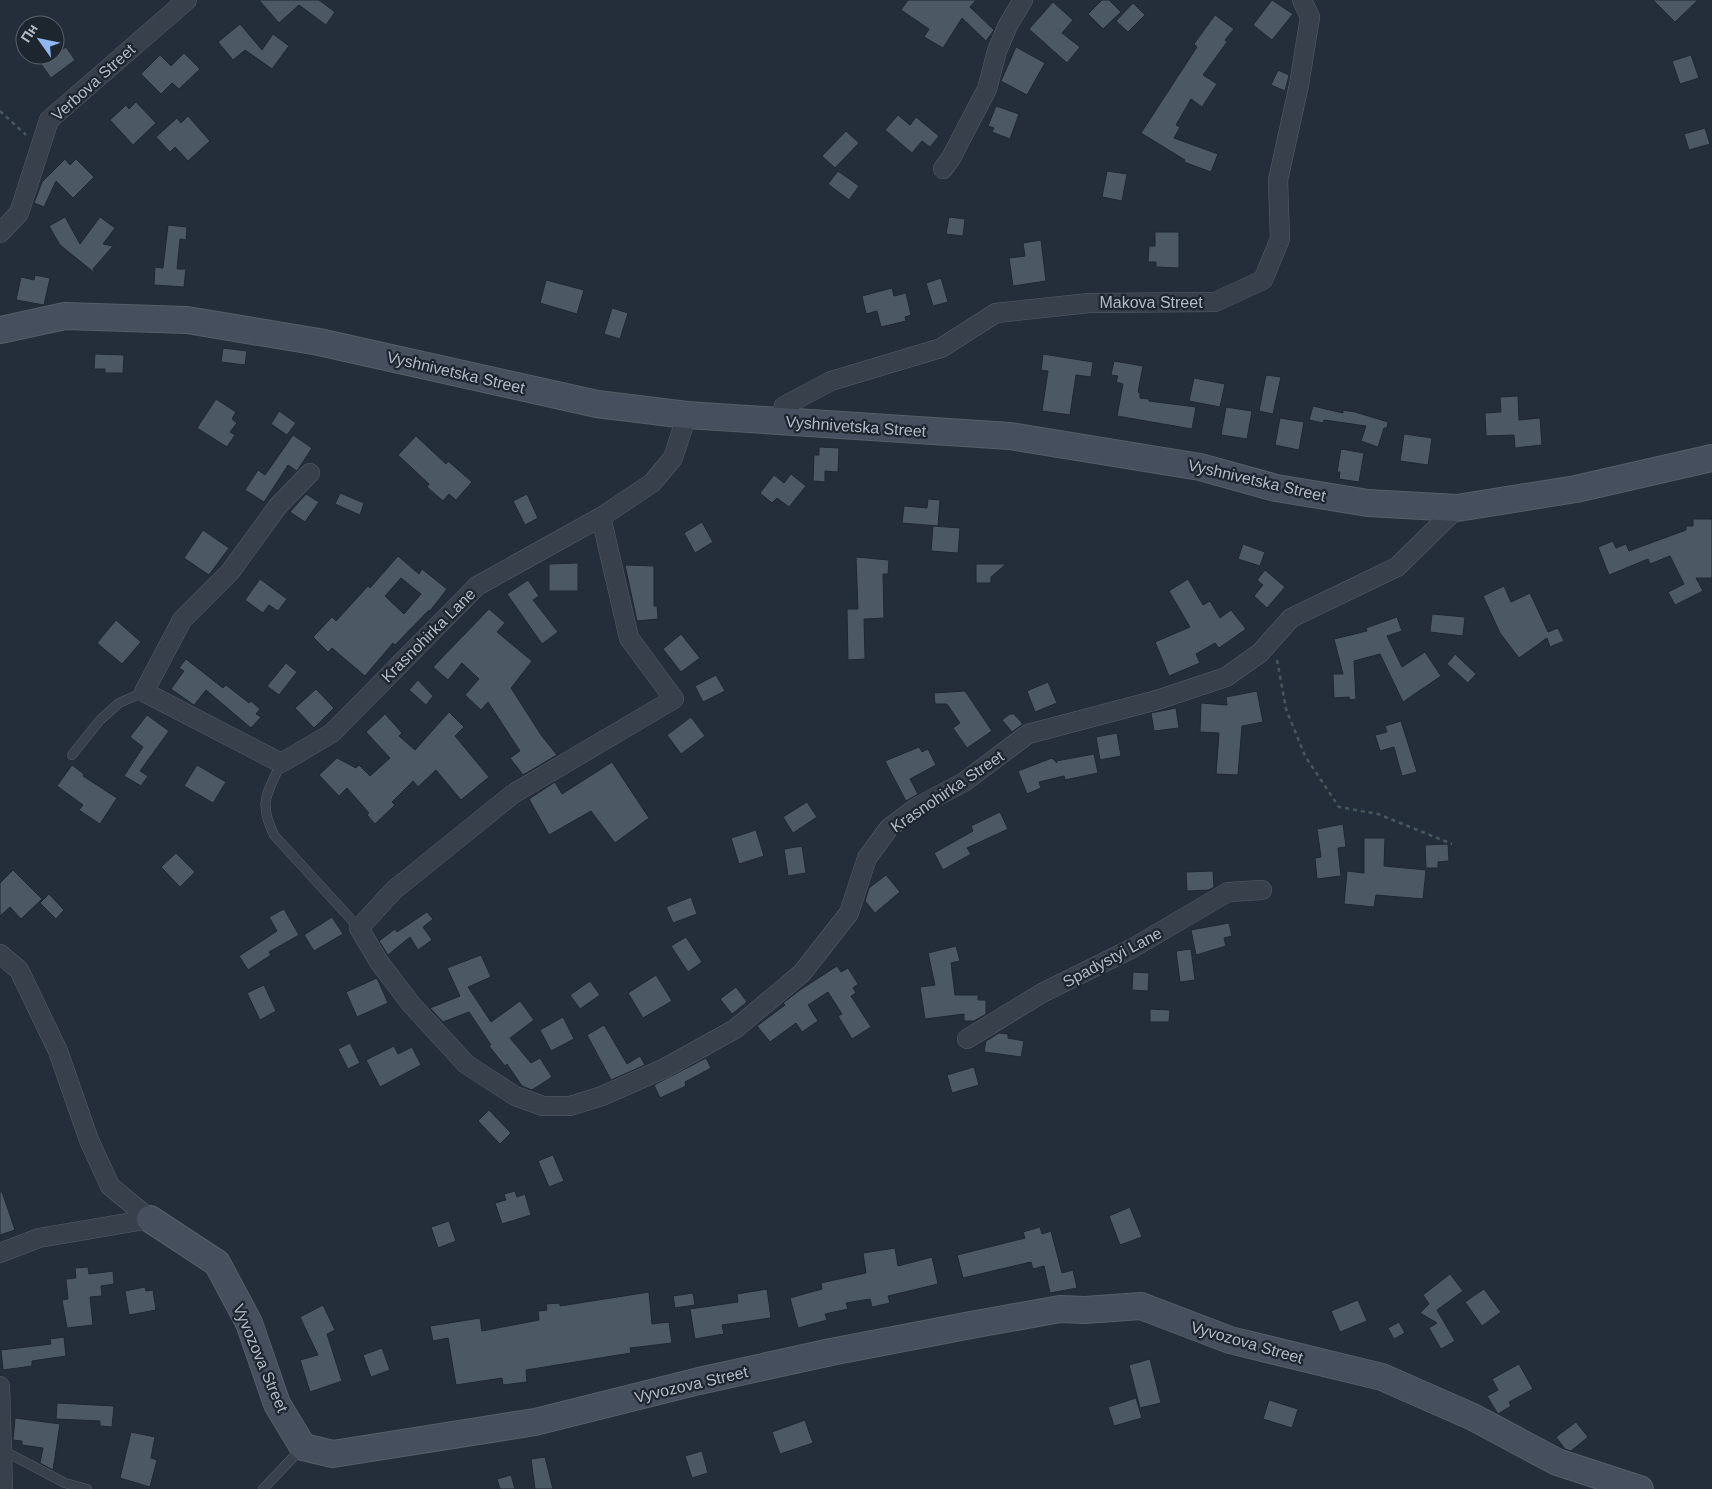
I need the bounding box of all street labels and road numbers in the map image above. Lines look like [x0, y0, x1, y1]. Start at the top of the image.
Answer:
street label: Verbova Street [48, 40, 139, 124]
street label: Makova Street [1099, 294, 1203, 311]
street label: Vyshnivetska Street [385, 348, 527, 397]
street label: Vyshnivetska Street [785, 413, 927, 440]
street label: Vyshnivetska Street [1186, 456, 1328, 505]
street label: Krasnohirka Lane [378, 585, 479, 686]
street label: Krasnohirka Street [888, 747, 1007, 836]
street label: Spadystyi Lane [1060, 924, 1165, 991]
street label: Vyvozova Street [230, 1302, 291, 1415]
street label: Vyvozova Street [1189, 1318, 1305, 1367]
street label: Vyvozova Street [633, 1363, 750, 1406]

